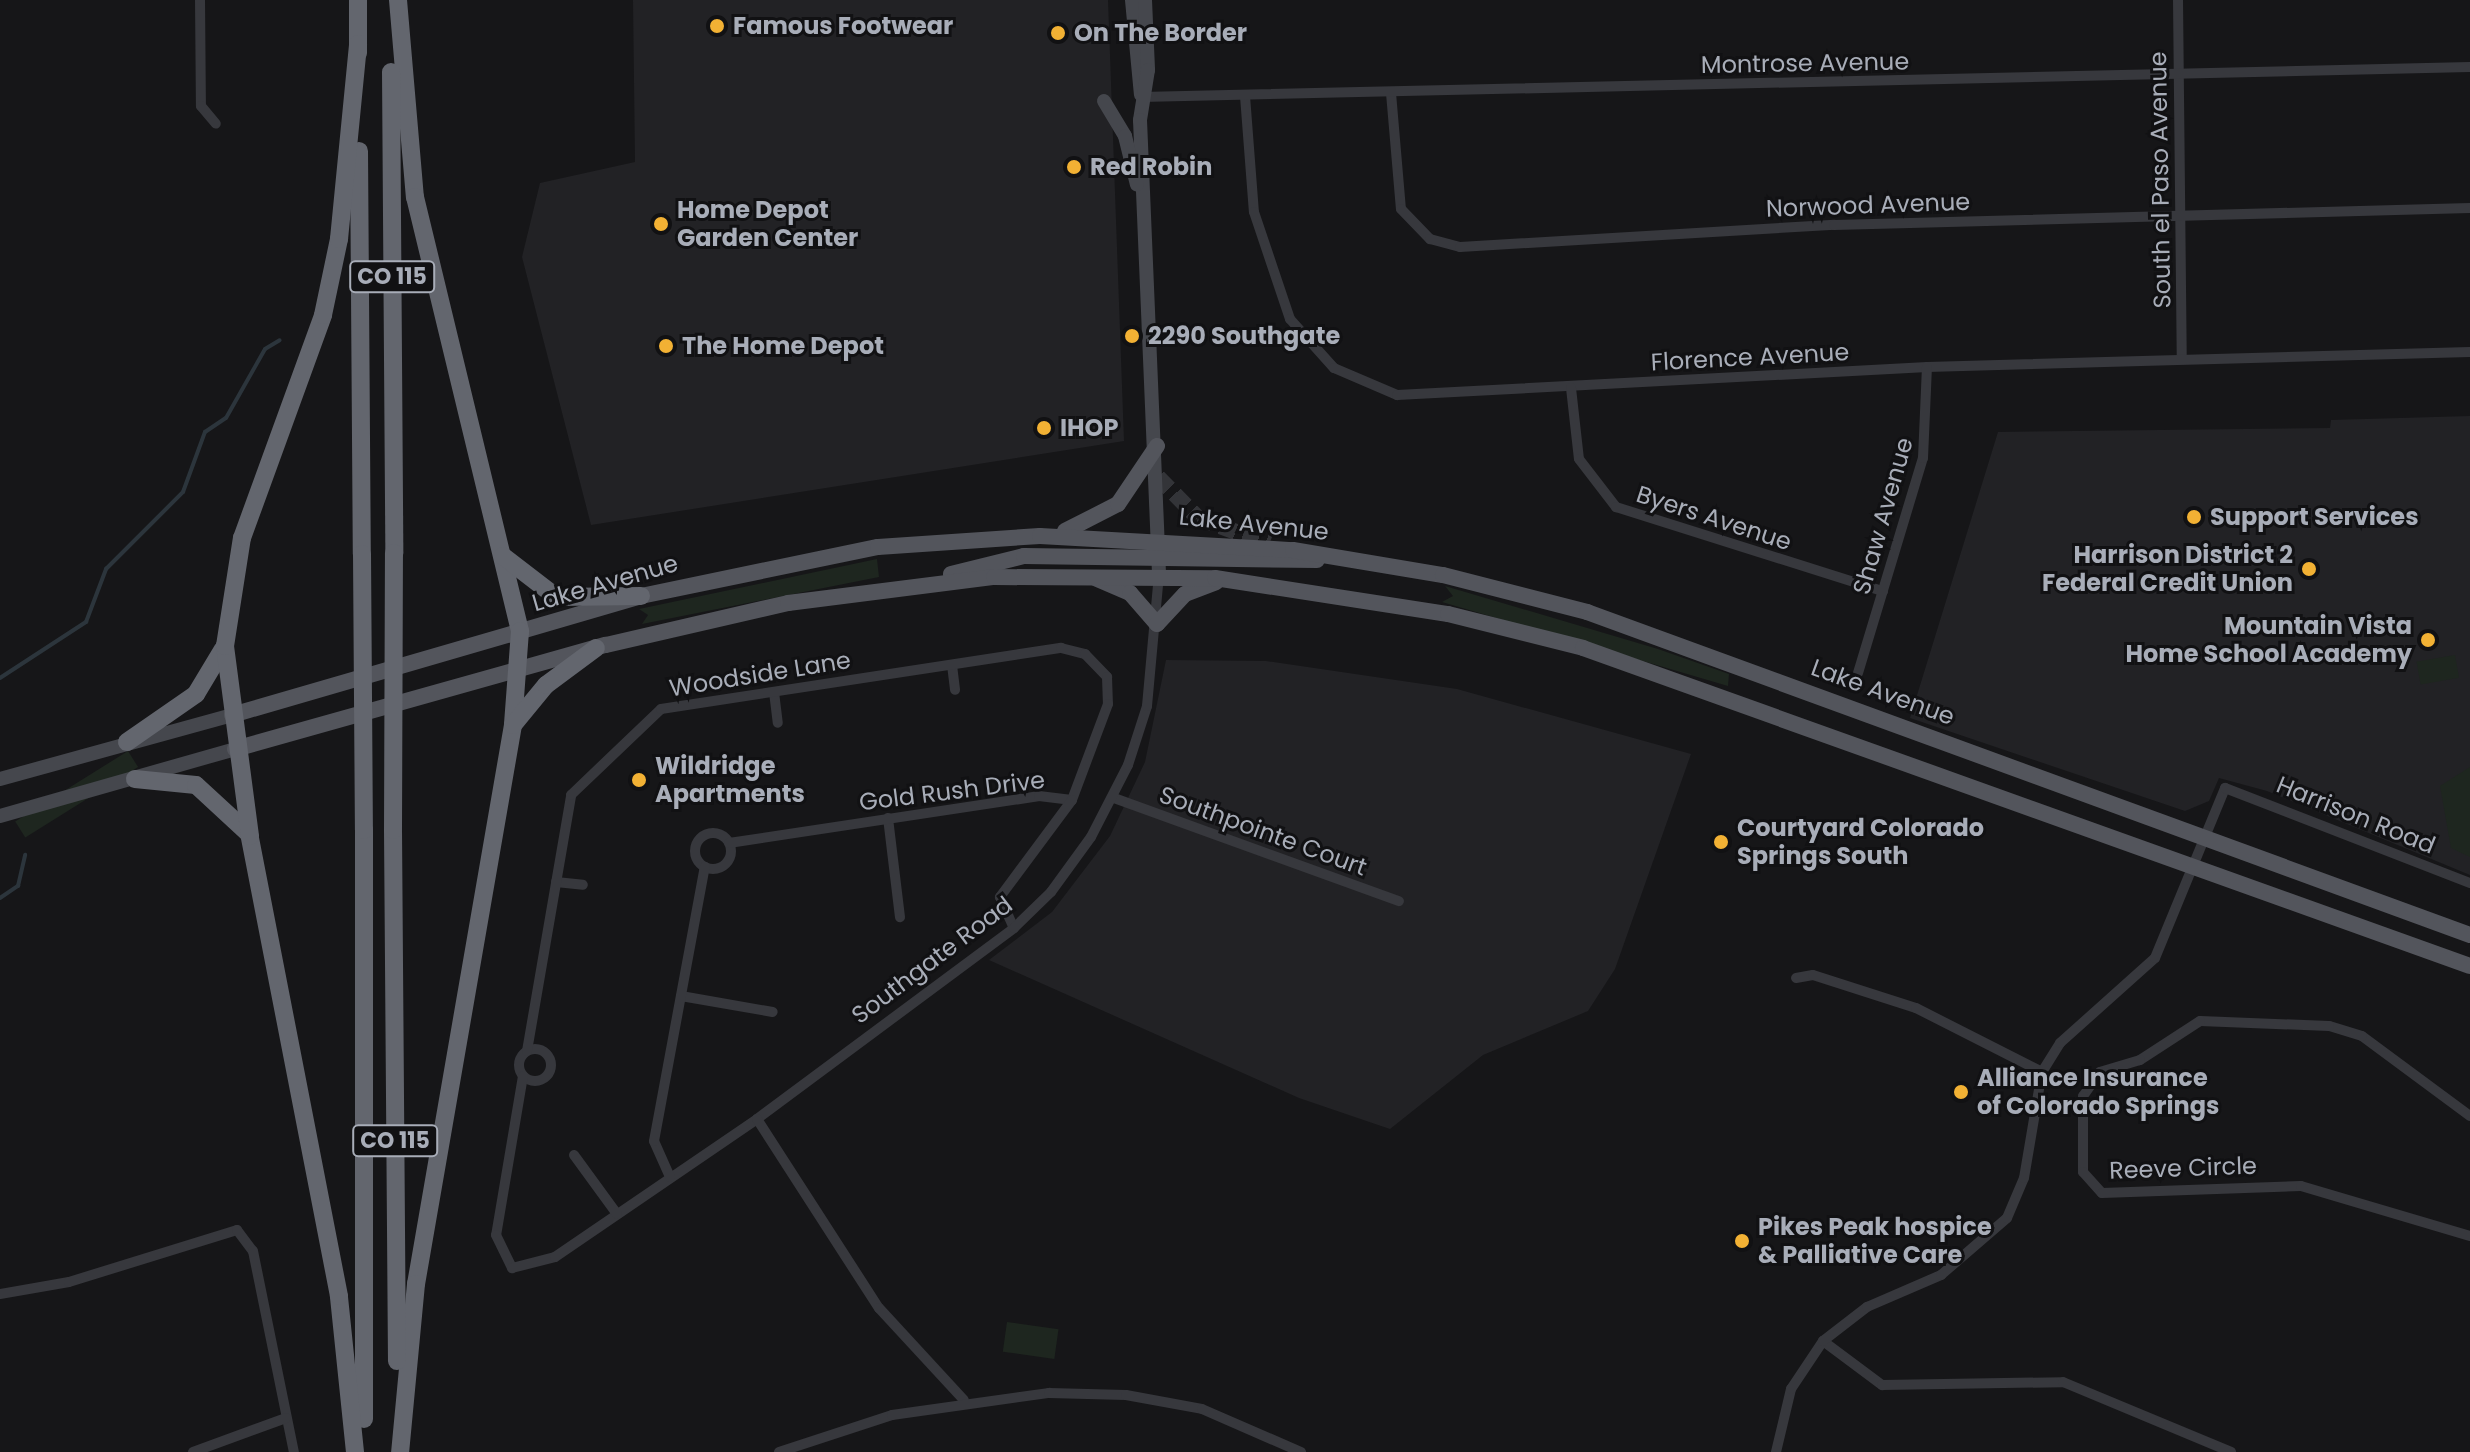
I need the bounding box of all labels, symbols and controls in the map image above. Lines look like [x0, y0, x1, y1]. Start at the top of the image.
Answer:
place label: Famous Footwear [733, 12, 953, 40]
marker: Famous Footwear [708, 17, 726, 35]
place label: On The Border [1074, 19, 1247, 47]
marker: On The Border [1049, 24, 1067, 42]
street label: Montrose Avenue [1701, 47, 1909, 79]
street label: South el Paso Avenue [2143, 51, 2177, 309]
place label: Red Robin [1090, 153, 1212, 181]
marker: Red Robin [1065, 158, 1083, 176]
street label: Norwood Avenue [1765, 187, 1971, 223]
place label: Home Depot Garden Center [677, 196, 858, 252]
marker: Home Depot Garden Center [652, 215, 670, 233]
road number: CO 115 [348, 259, 436, 295]
place label: 2290 Southgate [1148, 322, 1340, 350]
marker: 2290 Southgate [1123, 327, 1141, 345]
place label: The Home Depot [682, 332, 884, 360]
marker: The Home Depot [657, 337, 675, 355]
street label: Florence Avenue [1650, 337, 1850, 377]
place label: IHOP [1060, 414, 1118, 442]
marker: IHOP [1035, 419, 1053, 437]
street label: Shaw Avenue [1847, 434, 1919, 598]
street label: Byers Avenue [1633, 479, 1795, 557]
street label: Lake Avenue [1178, 502, 1330, 546]
place label: Support Services [2210, 503, 2419, 531]
marker: Support Services [2185, 508, 2203, 526]
place label: Harrison District 2 Federal Credit Union [2042, 541, 2293, 597]
street label: Lake Avenue [529, 548, 681, 618]
marker: Harrison District 2 Federal Credit Union [2300, 560, 2318, 578]
place label: Mountain Vista Home School Academy [2126, 612, 2412, 668]
marker: Mountain Vista Home School Academy [2419, 631, 2437, 649]
street label: Woodside Lane [667, 645, 853, 703]
street label: Lake Avenue [1807, 653, 1959, 731]
place label: Wildridge Apartments [655, 752, 805, 808]
street label: Gold Rush Drive [857, 765, 1047, 817]
street label: Harrison Road [2272, 770, 2440, 860]
marker: Wildridge Apartments [630, 771, 648, 789]
street label: Southpointe Court [1155, 780, 1371, 882]
place label: Courtyard Colorado Springs South [1737, 814, 1984, 870]
marker: Courtyard Colorado Springs South [1712, 833, 1730, 851]
street label: Southgate Road [846, 890, 1018, 1030]
place label: Alliance Insurance of Colorado Springs [1977, 1064, 2219, 1120]
marker: Alliance Insurance of Colorado Springs [1952, 1083, 1970, 1101]
road number: CO 115 [351, 1123, 439, 1159]
street label: Reeve Circle [2109, 1151, 2257, 1185]
place label: Pikes Peak hospice & Palliative Care [1758, 1213, 1992, 1269]
marker: Pikes Peak hospice & Palliative Care [1733, 1232, 1751, 1250]

